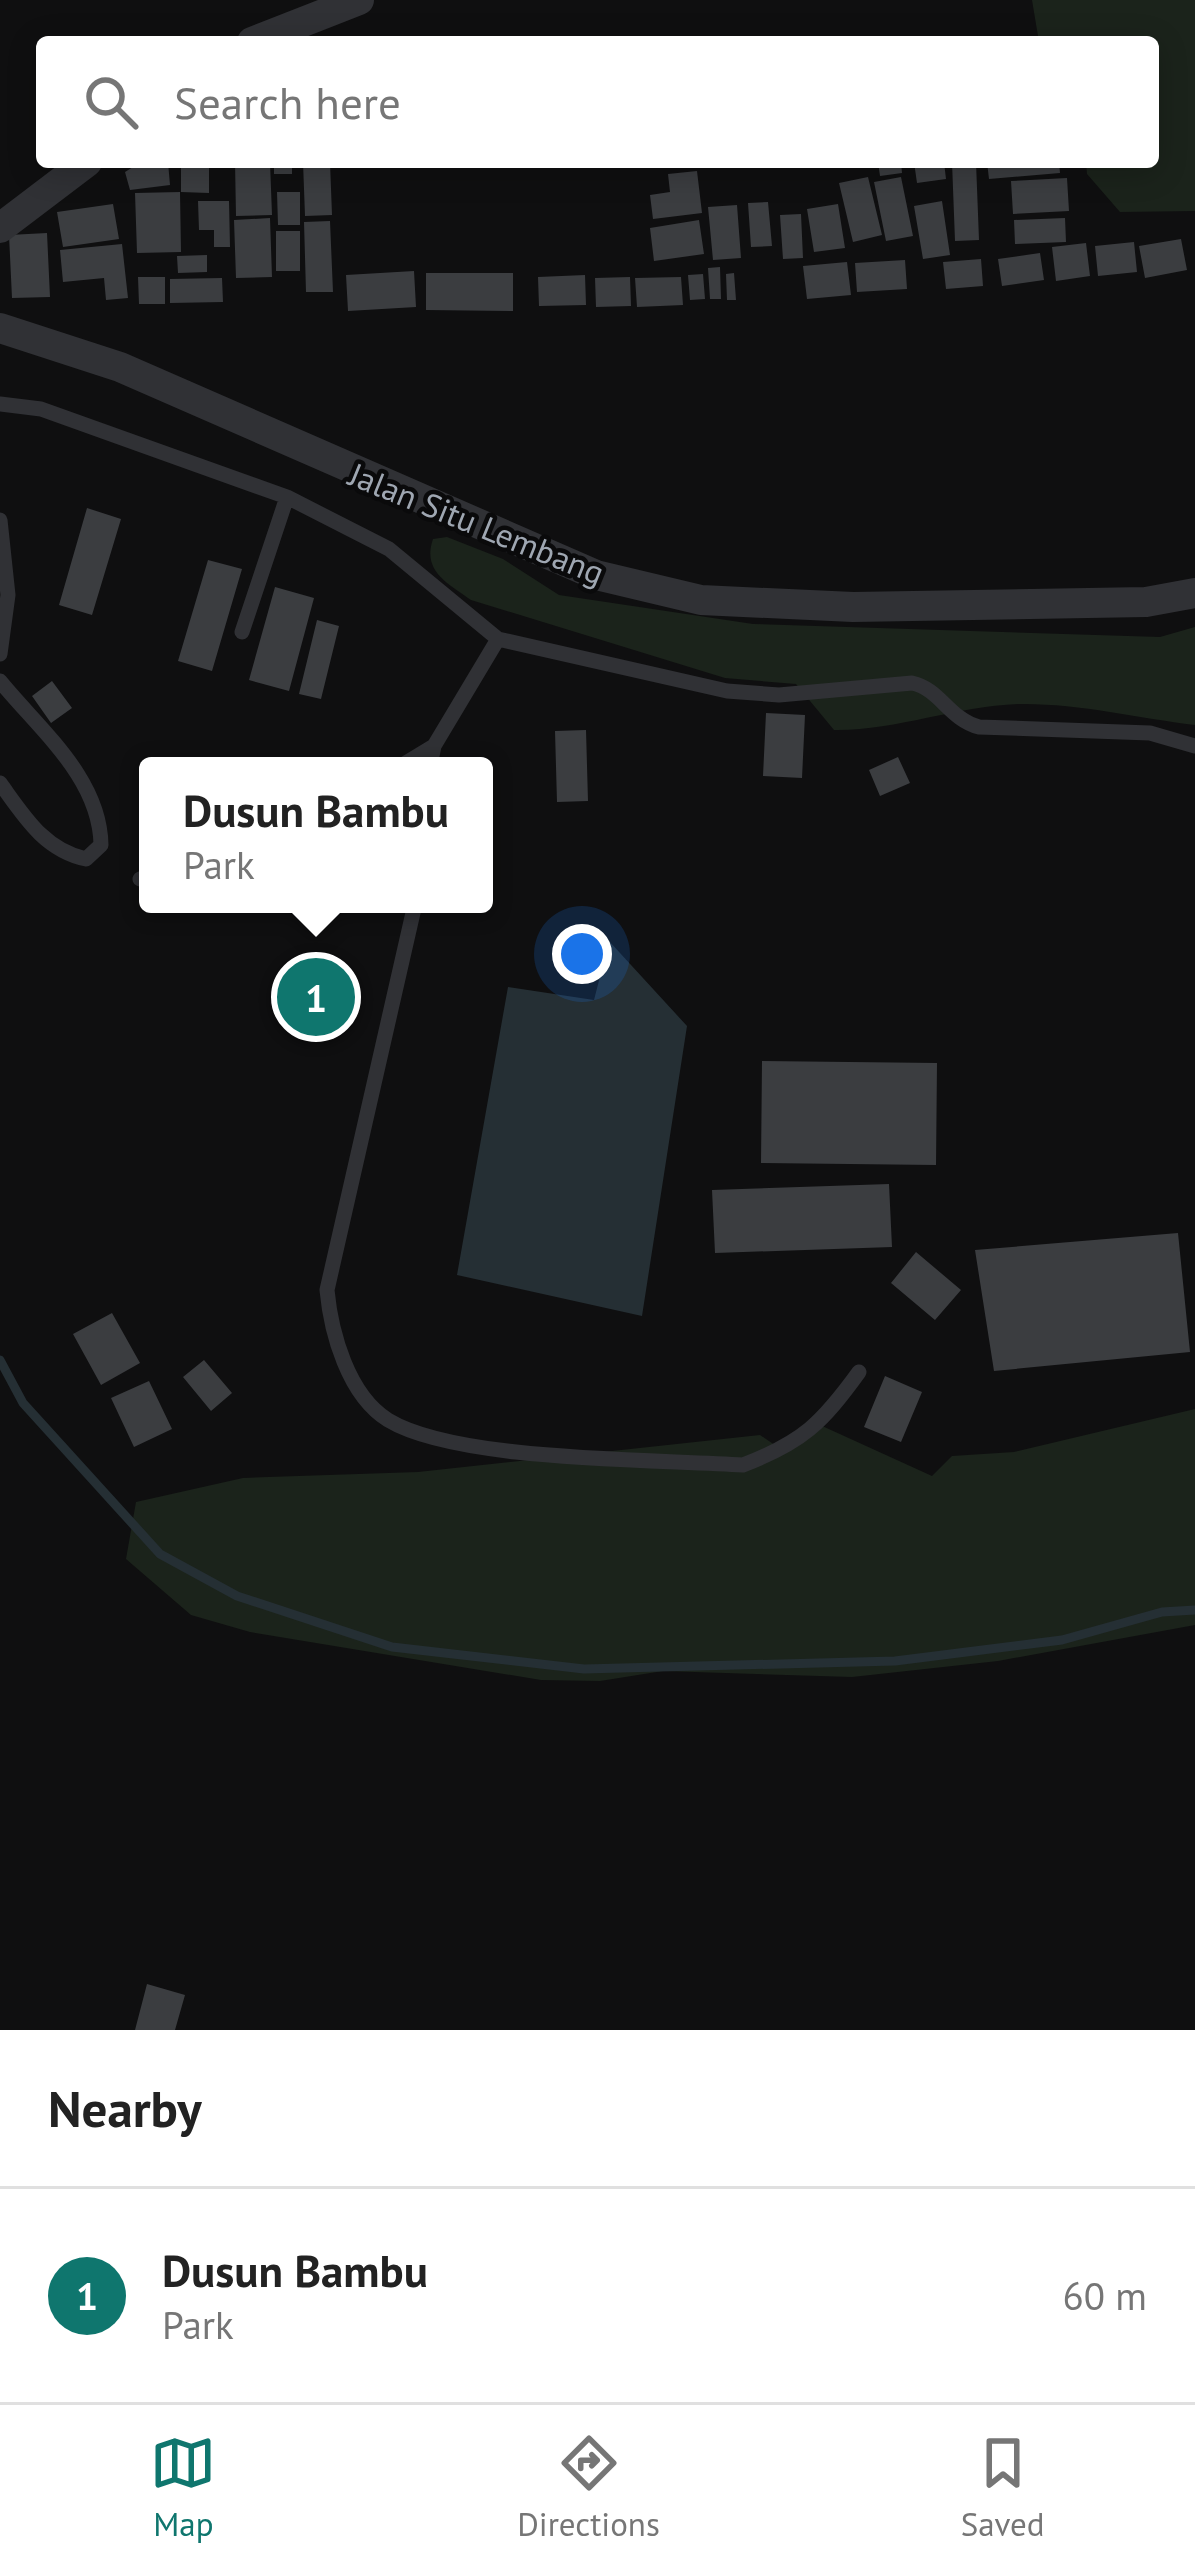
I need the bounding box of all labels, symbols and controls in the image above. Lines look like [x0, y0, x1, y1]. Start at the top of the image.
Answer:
search box [36, 36, 1159, 168]
icon: search [78, 69, 144, 135]
text: Search here [174, 73, 401, 131]
street label: Jalan Situ Lembang [341, 451, 611, 594]
popup [139, 757, 493, 913]
text: Dusun Bambu [183, 781, 449, 839]
text: Park [183, 839, 255, 890]
your location [552, 924, 612, 984]
pin: 1 [277, 952, 355, 1042]
text: Nearby [48, 2075, 202, 2141]
text: Dusun Bambu [162, 2241, 428, 2299]
text: 1 [76, 2270, 98, 2321]
text: 60 m [1062, 2270, 1147, 2321]
text: Park [162, 2299, 234, 2350]
tab: Map [150, 2430, 216, 2545]
tab: Directions [517, 2430, 660, 2545]
tab: Saved [961, 2430, 1045, 2545]

